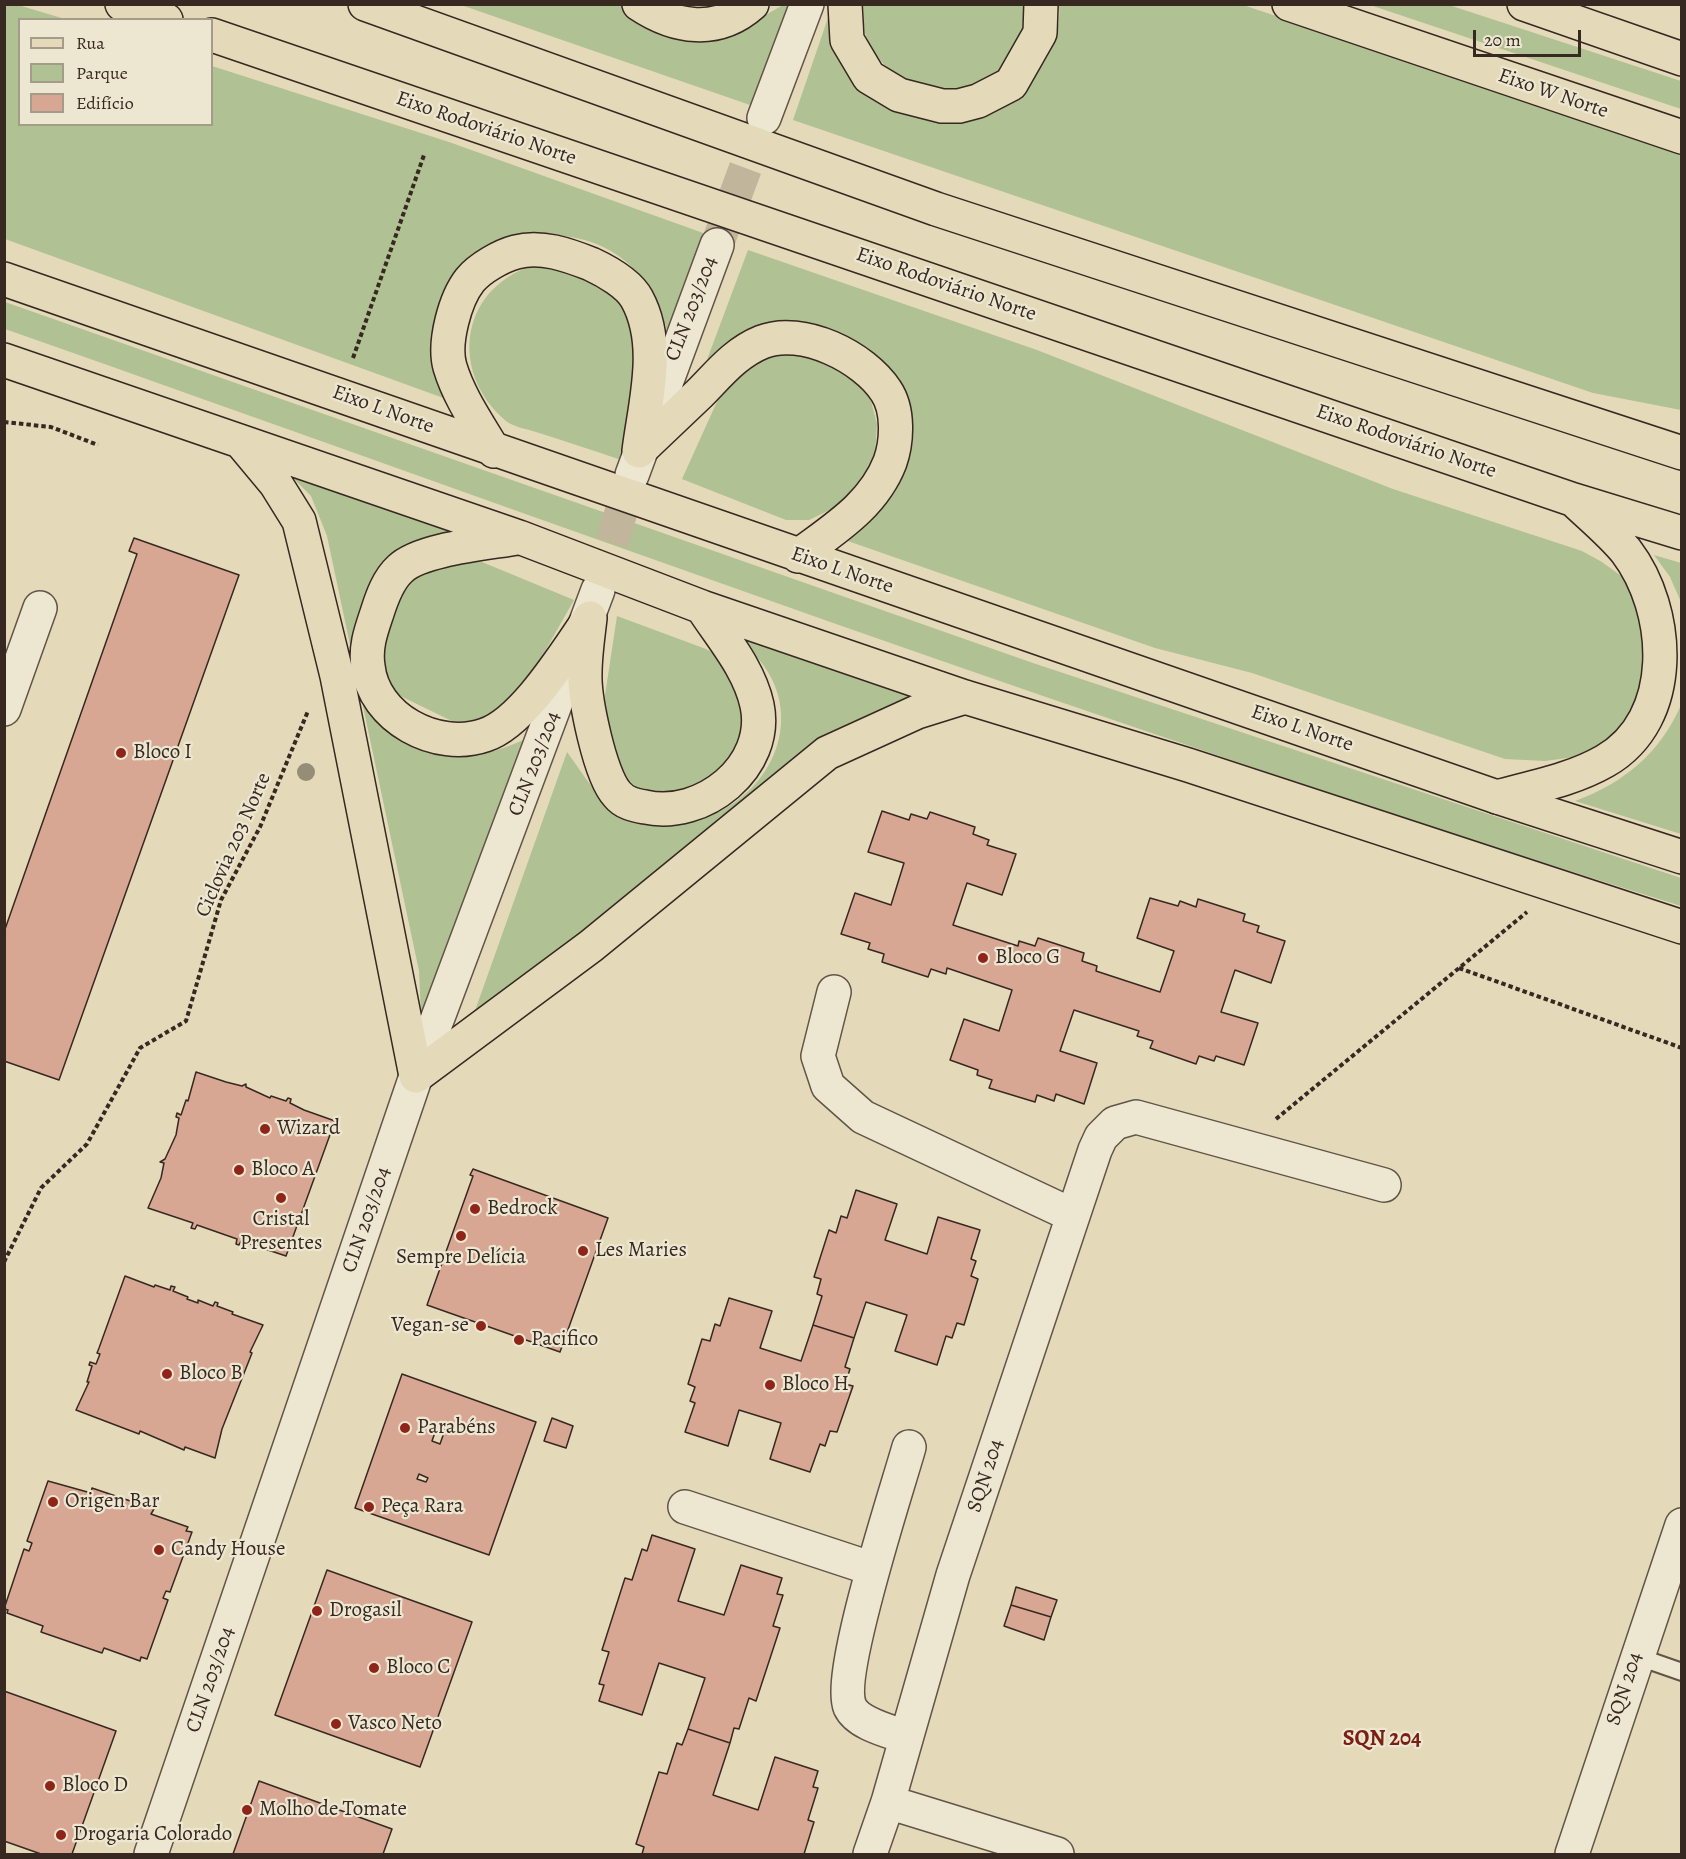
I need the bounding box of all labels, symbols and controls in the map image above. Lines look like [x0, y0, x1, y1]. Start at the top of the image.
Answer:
legend [18, 18, 213, 126]
scale bar [1476, 18, 1584, 56]
text: 20 m [1484, 28, 1521, 52]
text: Rua [76, 31, 105, 55]
text: Parque [76, 61, 128, 85]
street label: Eixo W Norte [1494, 63, 1612, 125]
street label: Eixo Rodoviário Norte [393, 86, 579, 172]
text: Edifício [76, 91, 134, 115]
street label: Eixo Rodoviário Norte [853, 242, 1039, 328]
street label: CLN 203/204 [661, 253, 723, 365]
street label: Eixo L Norte [329, 380, 437, 440]
street label: Eixo Rodoviário Norte [1313, 399, 1499, 485]
street label: Eixo L Norte [788, 542, 896, 600]
street label: Eixo L Norte [1248, 700, 1356, 758]
street label: CLN 203/204 [504, 708, 566, 820]
place label: Bloco I [133, 740, 192, 766]
marker: Bloco I [114, 746, 128, 760]
street label: Ciclovia 203 Norte [191, 769, 277, 921]
place label: Bloco G [995, 945, 1060, 971]
marker: Bloco G [976, 951, 990, 965]
place label: Wizard [277, 1116, 340, 1142]
marker: Wizard [258, 1122, 272, 1136]
place label: Bloco A [251, 1157, 315, 1183]
marker: Bloco A [232, 1163, 246, 1177]
street label: CLN 203/204 [337, 1164, 397, 1276]
marker: Cristal Presentes [274, 1191, 288, 1205]
place label: Bedrock [487, 1196, 558, 1222]
marker: Bedrock [468, 1202, 482, 1216]
place label: Cristal Presentes [240, 1207, 322, 1257]
marker: Sempre Delícia [454, 1229, 468, 1243]
place label: Les Maries [595, 1238, 687, 1264]
marker: Les Maries [576, 1244, 590, 1258]
place label: Sempre Delícia [396, 1245, 526, 1271]
place label: Vegan-se [391, 1313, 469, 1339]
marker: Vegan-se [474, 1319, 488, 1333]
place label: Pacifico [531, 1327, 598, 1353]
marker: Pacifico [512, 1333, 526, 1347]
place label: Bloco B [179, 1361, 243, 1387]
marker: Bloco B [160, 1367, 174, 1381]
place label: Bloco H [782, 1372, 849, 1398]
marker: Bloco H [763, 1378, 777, 1392]
place label: Parabéns [417, 1415, 496, 1441]
marker: Parabéns [398, 1421, 412, 1435]
street label: SQN 204 [962, 1436, 1010, 1516]
place label: Origen Bar [65, 1489, 159, 1515]
place label: Peça Rara [381, 1494, 463, 1520]
marker: Origen Bar [46, 1495, 60, 1509]
marker: Peça Rara [362, 1500, 376, 1514]
place label: Candy House [171, 1537, 285, 1563]
marker: Candy House [152, 1543, 166, 1557]
place label: Drogasil [329, 1598, 402, 1624]
marker: Drogasil [310, 1604, 324, 1618]
street label: CLN 203/204 [181, 1624, 241, 1736]
street label: SQN 204 [1601, 1649, 1649, 1729]
place label: Bloco C [386, 1655, 450, 1681]
marker: Bloco C [367, 1661, 381, 1675]
place label: Vasco Neto [348, 1711, 442, 1737]
marker: Vasco Neto [329, 1717, 343, 1731]
district label: SQN 204 [1343, 1727, 1421, 1753]
place label: Bloco D [62, 1773, 128, 1799]
marker: Bloco D [43, 1779, 57, 1793]
place label: Molho de Tomate [259, 1797, 407, 1823]
marker: Molho de Tomate [240, 1803, 254, 1817]
place label: Drogaria Colorado [73, 1822, 232, 1848]
marker: Drogaria Colorado [54, 1828, 68, 1842]

